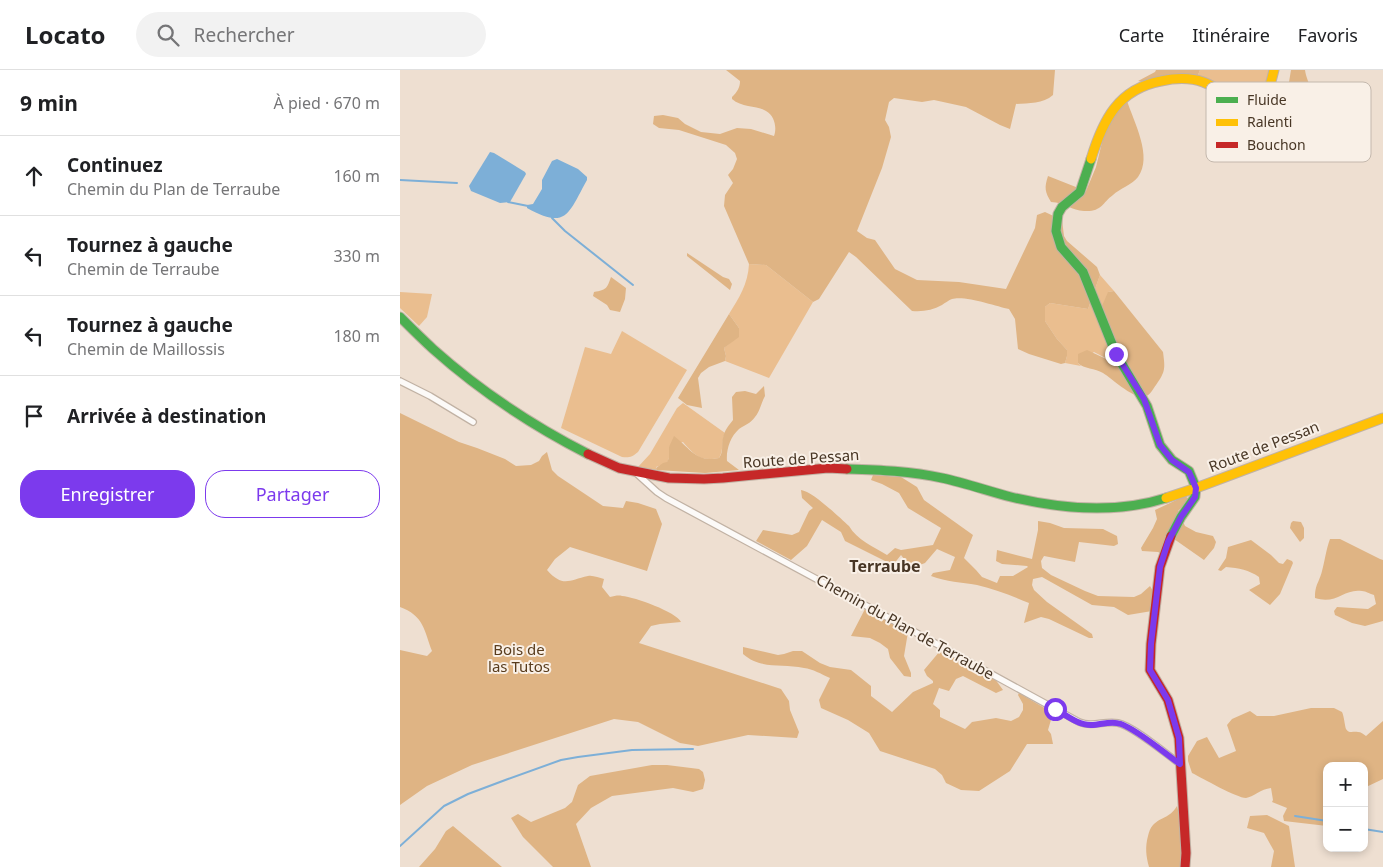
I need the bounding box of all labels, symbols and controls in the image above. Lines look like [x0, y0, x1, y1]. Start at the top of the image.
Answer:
search box [136, 12, 486, 57]
text: Locato [25, 18, 106, 51]
icon: search [154, 21, 182, 49]
text: Rechercher [194, 22, 295, 48]
text: Carte [1119, 23, 1164, 47]
text: Itinéraire [1192, 23, 1270, 47]
text: Favoris [1298, 23, 1358, 47]
legend [1206, 82, 1371, 162]
text: 9 min [20, 89, 78, 117]
text: Fluide [1247, 90, 1287, 109]
text: À pied · 670 m [274, 92, 380, 114]
text: Ralenti [1247, 112, 1292, 131]
text: Bouchon [1247, 135, 1306, 154]
text: Continuez [67, 152, 163, 178]
icon: ahead [20, 162, 48, 190]
text: 160 m [333, 165, 380, 187]
text: Chemin du Plan de Terraube [67, 178, 280, 200]
text: Tournez à gauche [67, 232, 233, 258]
icon: left [20, 242, 48, 270]
text: 330 m [333, 245, 380, 267]
text: Chemin de Terraube [67, 258, 220, 280]
text: Tournez à gauche [67, 312, 233, 338]
icon: left [20, 322, 48, 350]
text: 180 m [333, 325, 380, 347]
text: Chemin de Maillossis [67, 338, 225, 360]
route end [1105, 343, 1128, 366]
icon: arrive [20, 402, 48, 430]
text: Arrivée à destination [67, 403, 266, 429]
street label: Route de Pessan [1206, 416, 1322, 476]
street label: Route de Pessan [742, 444, 860, 472]
button: Enregistrer [20, 470, 195, 518]
button: Partager [205, 470, 380, 518]
district label: Terraube [849, 555, 921, 577]
street label: Chemin du Plan de Terraube [813, 569, 998, 683]
park label: Bois de las Tutos [488, 639, 550, 676]
route start [1044, 698, 1067, 721]
map controls [1323, 762, 1368, 852]
button: + [1323, 762, 1368, 807]
button: − [1323, 807, 1368, 852]

